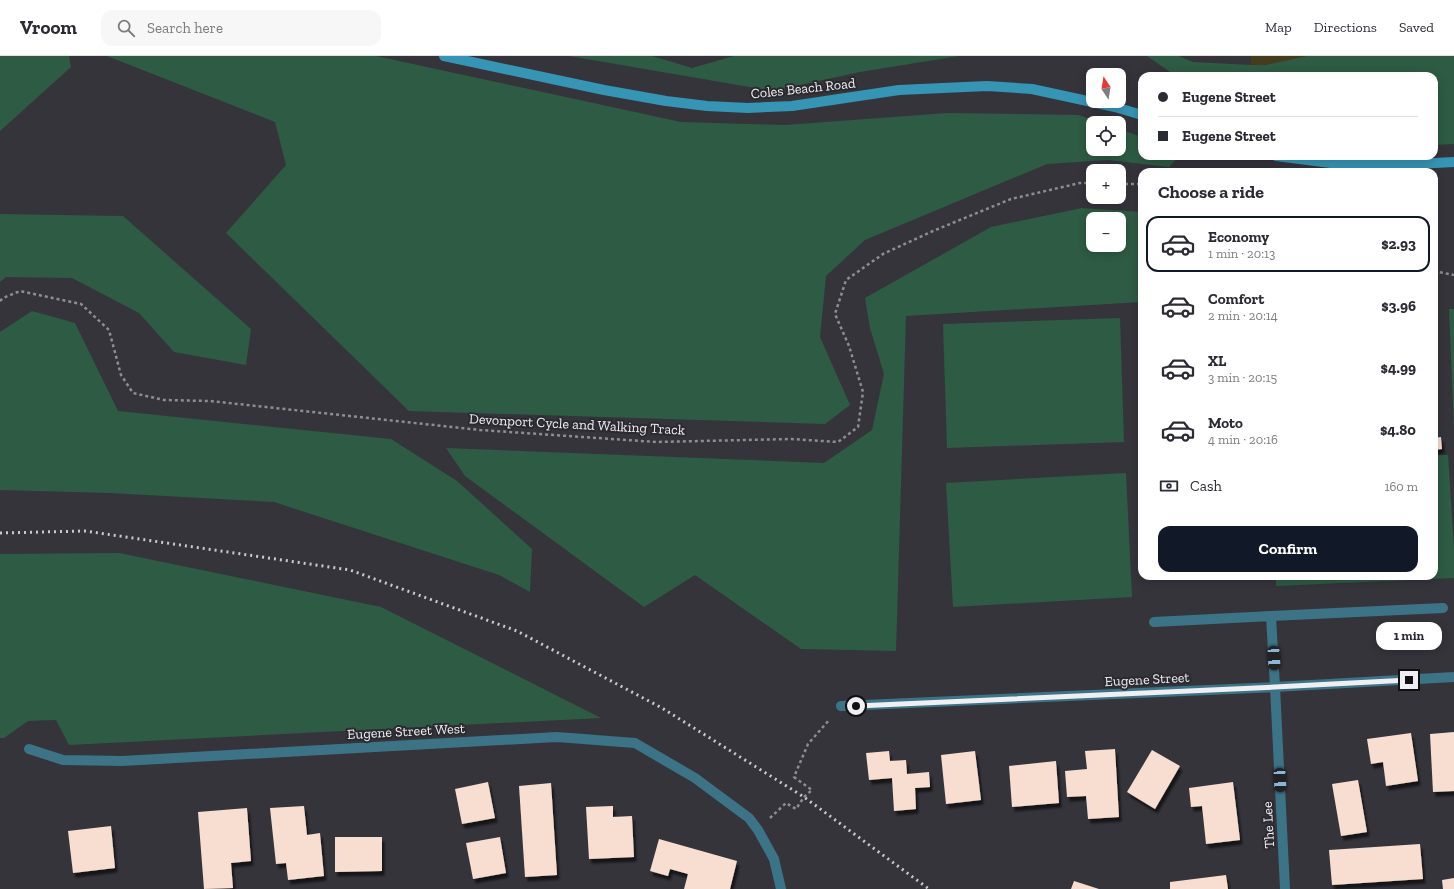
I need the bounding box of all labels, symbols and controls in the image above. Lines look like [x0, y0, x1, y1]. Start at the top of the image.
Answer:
search box [101, 10, 381, 46]
text: Vroom [20, 16, 77, 39]
icon: search [115, 17, 137, 39]
text: Search here [147, 19, 223, 37]
text: Map [1265, 19, 1292, 36]
text: Directions [1314, 19, 1377, 36]
text: Saved [1399, 19, 1434, 36]
north arrow [1086, 68, 1126, 108]
map controls [1086, 68, 1126, 252]
street label: Coles Beach Road [750, 75, 857, 102]
text: Eugene Street [1182, 88, 1276, 106]
button: locate [1086, 116, 1126, 156]
text: Eugene Street [1182, 127, 1276, 145]
button: + [1086, 164, 1126, 204]
text: Choose a ride [1158, 181, 1264, 203]
button: − [1086, 212, 1126, 252]
icon: car [1160, 226, 1196, 262]
text: Economy [1208, 228, 1269, 246]
text: $2.93 [1381, 235, 1416, 253]
text: 1 min · 20:13 [1208, 246, 1275, 261]
icon: car [1160, 288, 1196, 324]
text: Comfort [1208, 290, 1264, 308]
text: $3.96 [1381, 297, 1416, 315]
text: 2 min · 20:14 [1208, 308, 1278, 323]
icon: car [1160, 350, 1196, 386]
text: XL [1208, 352, 1226, 370]
text: $4.99 [1381, 359, 1416, 377]
text: 3 min · 20:15 [1208, 370, 1277, 385]
street label: Devonport Cycle and Walking Track [469, 410, 686, 439]
icon: car [1160, 412, 1196, 448]
text: Moto [1208, 414, 1243, 432]
text: $4.80 [1380, 421, 1416, 439]
text: 4 min · 20:16 [1208, 432, 1278, 447]
icon: cash [1158, 475, 1180, 497]
text: Cash [1190, 477, 1222, 495]
text: 160 m [1384, 479, 1418, 494]
button: Confirm [1158, 526, 1418, 572]
callout: 1 min [1376, 622, 1442, 650]
text: 1 min [1394, 628, 1424, 643]
car [1267, 646, 1281, 670]
street label: Eugene Street [1104, 669, 1191, 690]
route end [1400, 671, 1418, 689]
route start [847, 697, 865, 715]
street label: Eugene Street West [347, 720, 466, 743]
car [1273, 768, 1287, 792]
street label: The Lee [1259, 801, 1278, 849]

